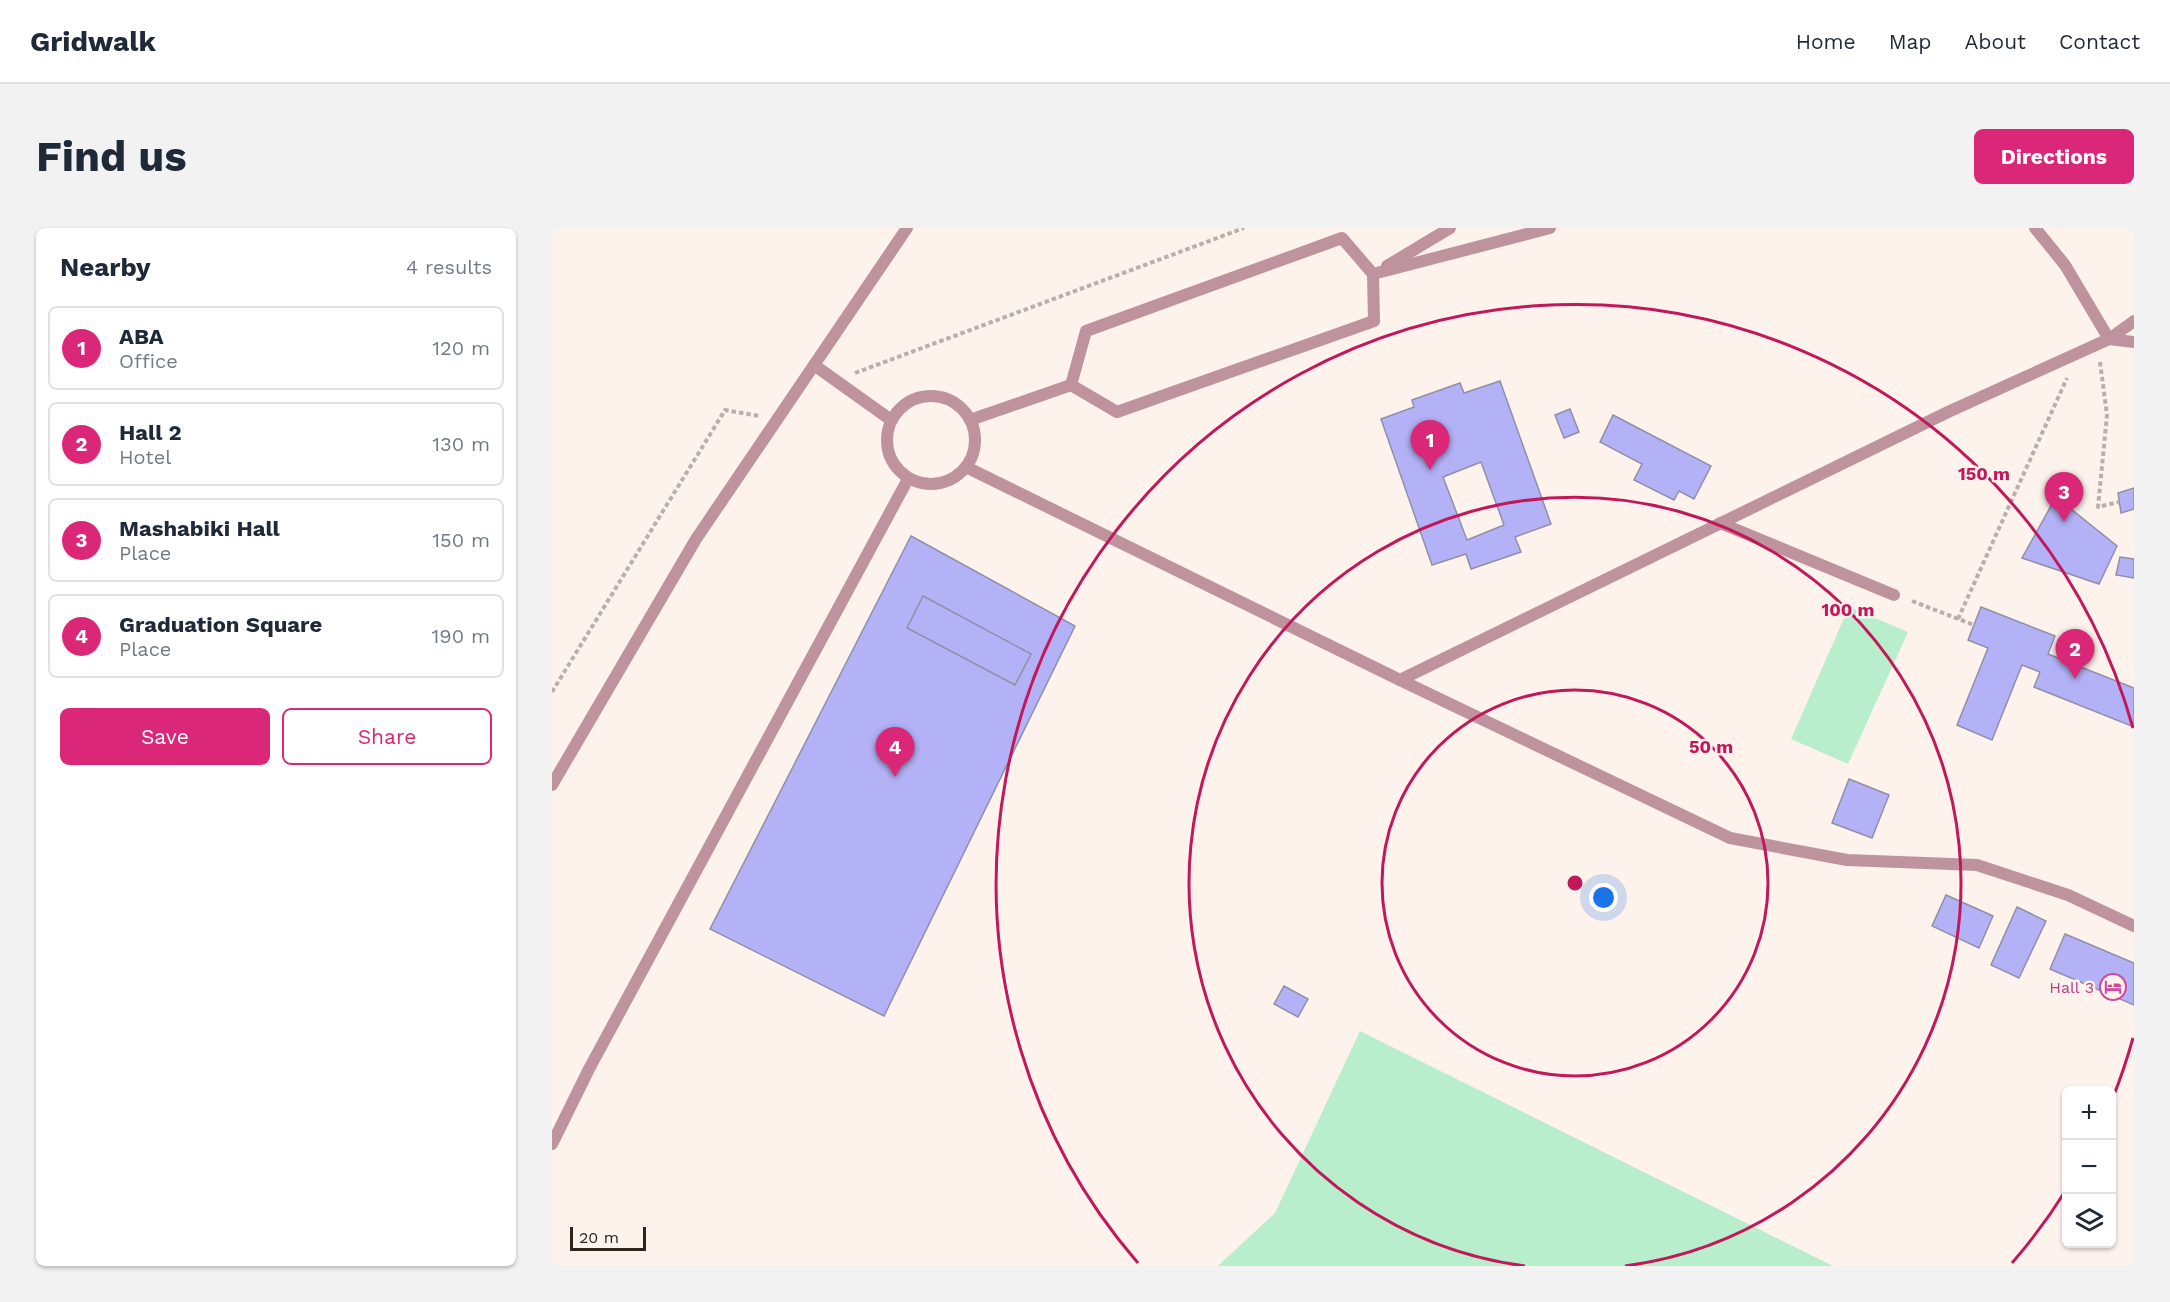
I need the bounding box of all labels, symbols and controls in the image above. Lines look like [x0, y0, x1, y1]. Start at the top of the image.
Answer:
text: Gridwalk [30, 25, 156, 58]
text: Home [1796, 29, 1856, 54]
text: Map [1889, 29, 1932, 54]
text: About [1965, 29, 2026, 54]
text: Contact [2059, 29, 2140, 54]
button: Directions [1974, 129, 2134, 184]
text: Find us [36, 132, 187, 181]
text: Nearby [60, 252, 151, 282]
text: 4 results [406, 255, 492, 279]
text: ABA [119, 324, 164, 349]
text: 1 [77, 336, 86, 360]
text: 120 m [432, 336, 490, 360]
text: Office [119, 349, 178, 373]
text: Hall 2 [119, 420, 182, 445]
pin: 1 [1410, 420, 1450, 470]
text: 2 [76, 432, 87, 456]
text: 130 m [432, 432, 490, 456]
text: Hotel [119, 445, 171, 469]
text: 150 m [1958, 463, 2010, 484]
pin: 3 [2044, 472, 2084, 522]
text: Mashabiki Hall [119, 516, 280, 541]
text: 3 [76, 528, 87, 552]
text: 150 m [432, 528, 490, 552]
text: Place [119, 541, 171, 565]
text: 100 m [1821, 599, 1875, 620]
text: Graduation Square [119, 612, 322, 637]
text: 4 [75, 624, 88, 648]
text: 190 m [432, 624, 490, 648]
pin: 2 [2056, 630, 2095, 679]
text: Place [119, 637, 171, 661]
button: Save [60, 708, 270, 765]
button: Share [282, 708, 492, 765]
pin: 4 [876, 728, 914, 777]
text: 50 m [1689, 736, 1733, 757]
centre of rings [1565, 873, 1585, 893]
your location [1589, 883, 1618, 912]
hotel icon: Hall 3 [2098, 972, 2128, 1002]
place label: Hall 3 [2049, 978, 2094, 997]
map controls [2062, 1086, 2116, 1248]
button: + [2062, 1086, 2116, 1140]
button: − [2062, 1140, 2116, 1194]
button: layers [2062, 1194, 2116, 1248]
scale bar [570, 1224, 646, 1252]
text: 20 m [579, 1228, 619, 1247]

